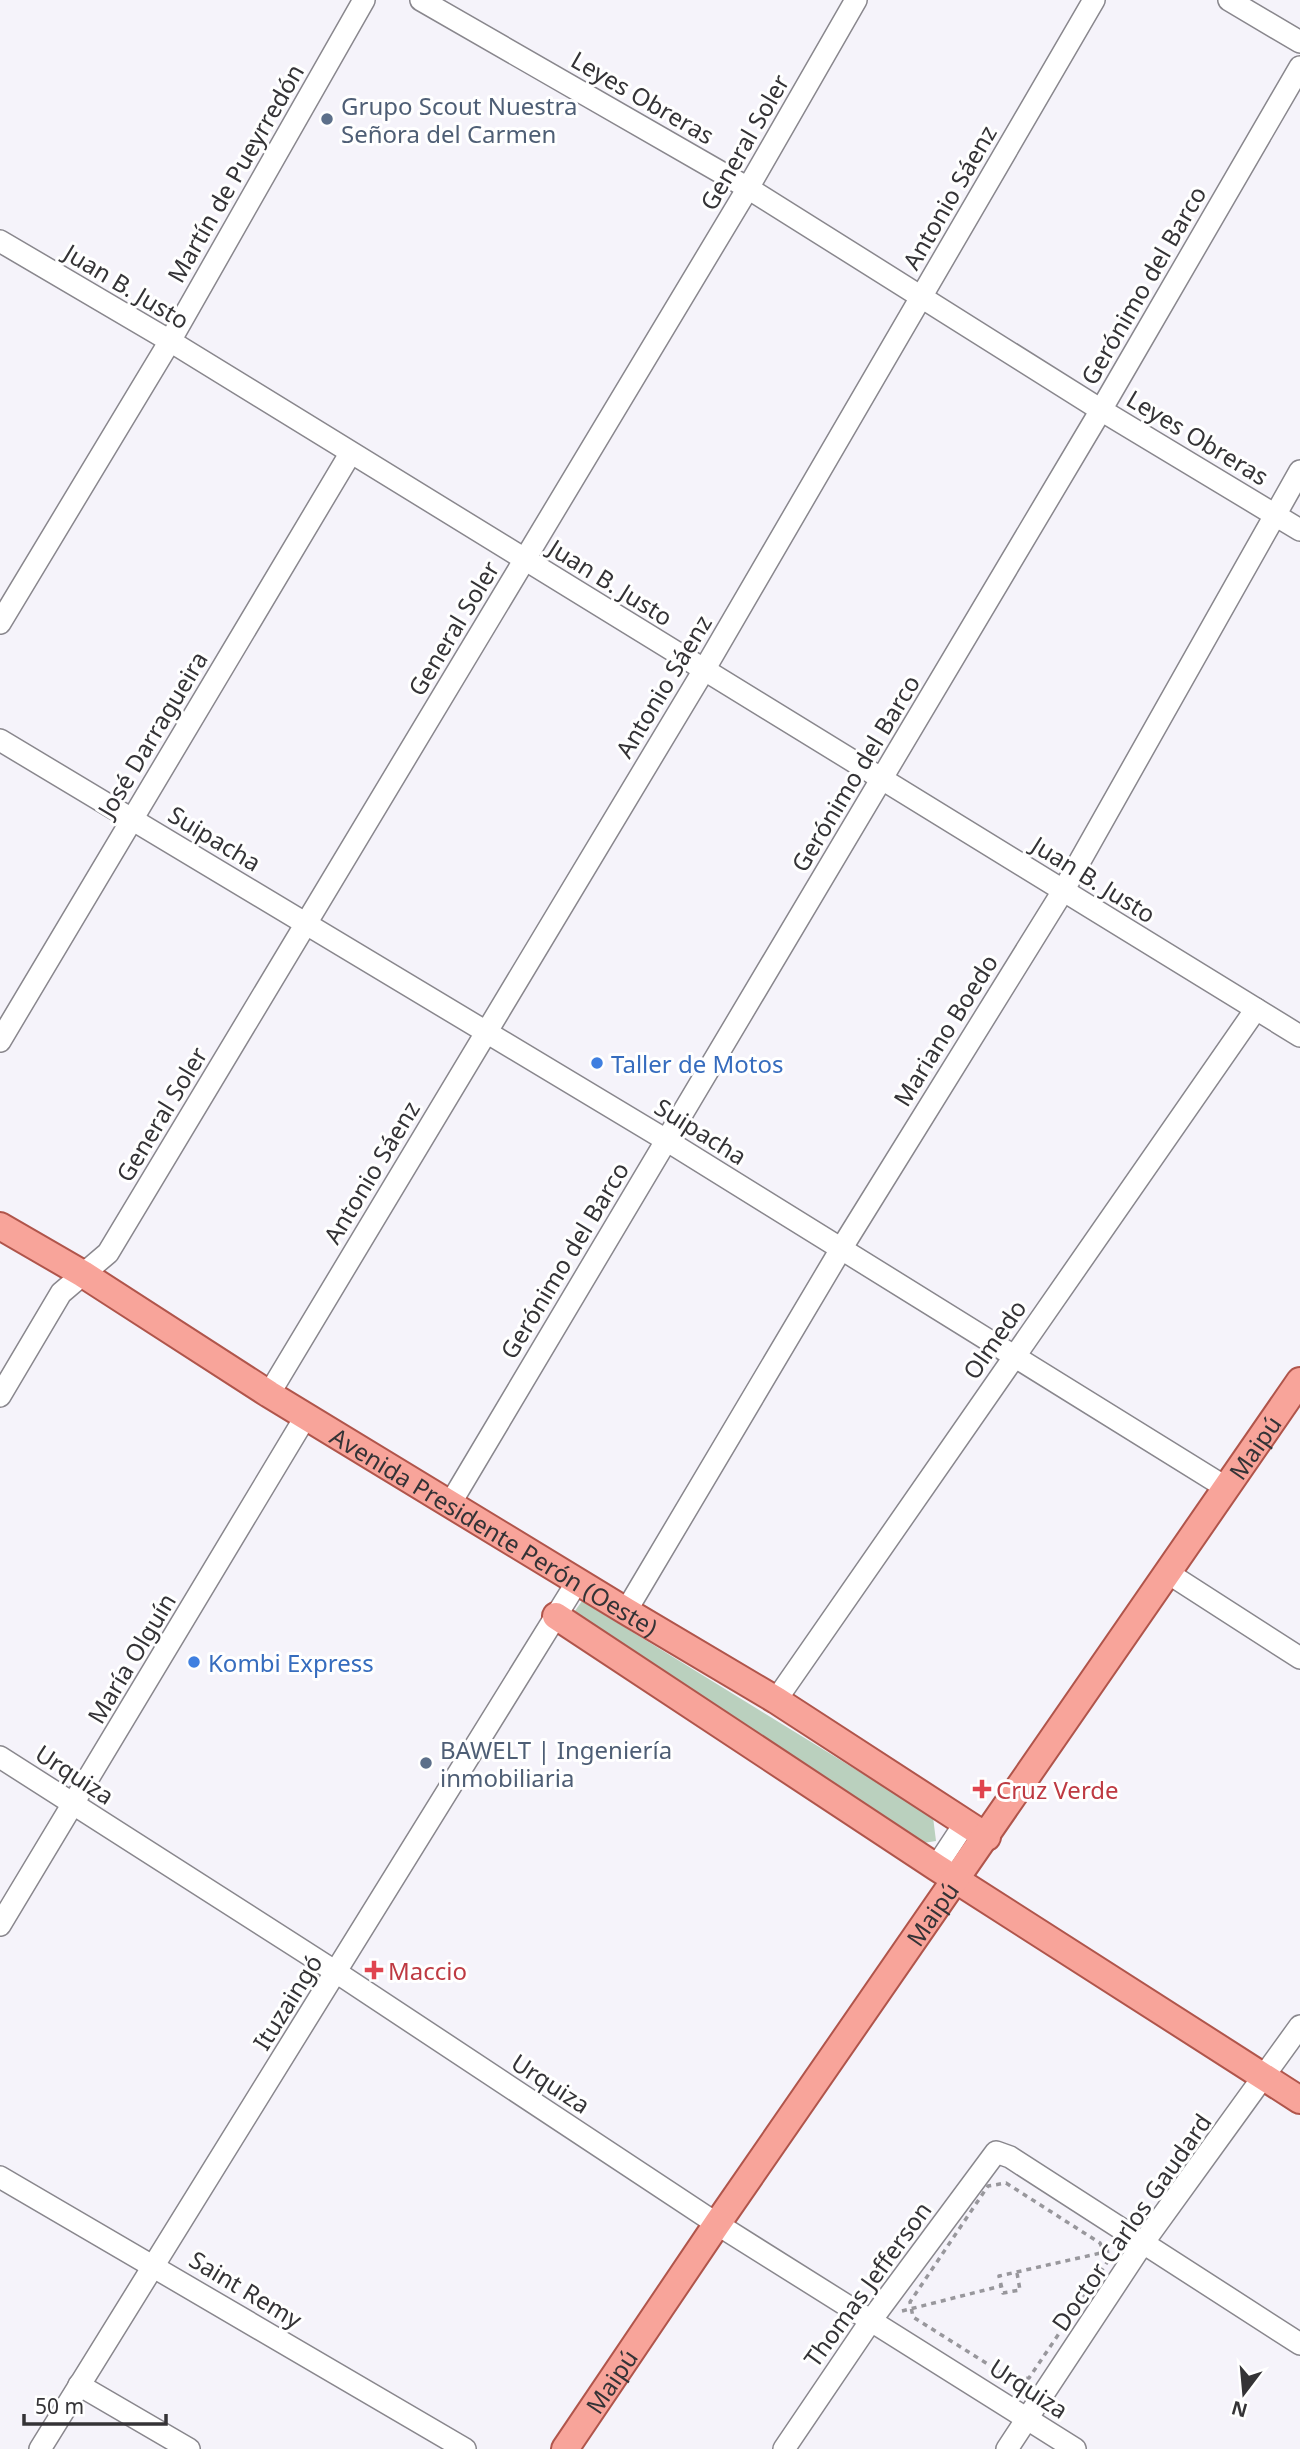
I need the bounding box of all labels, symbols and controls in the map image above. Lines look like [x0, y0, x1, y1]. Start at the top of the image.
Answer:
street label: Leyes Obreras [565, 43, 721, 151]
street label: Martín de Pueyrredón [159, 58, 311, 288]
street label: General Soler [692, 68, 796, 216]
place label: Grupo Scout Nuestra Señora del Carmen [341, 89, 577, 150]
marker: Grupo Scout Nuestra Señora del Carmen [319, 111, 335, 127]
street label: Antonio Sáenz [894, 119, 1004, 275]
street label: Gerónimo del Barco [1073, 180, 1213, 390]
street label: Juan B. Justo [57, 235, 196, 336]
street label: Leyes Obreras [1121, 382, 1275, 492]
street label: Juan B. Justo [541, 530, 679, 633]
street label: General Soler [400, 554, 506, 702]
street label: Antonio Sáenz [607, 608, 719, 764]
street label: José Darragueira [88, 645, 215, 825]
street label: Gerónimo del Barco [783, 668, 927, 878]
street label: Suipacha [163, 798, 267, 878]
street label: Juan B. Justo [1024, 827, 1162, 930]
street label: Mariano Boedo [885, 948, 1005, 1112]
street label: General Soler [108, 1040, 214, 1188]
place label: Taller de Motos [611, 1047, 783, 1080]
marker: Taller de Motos [589, 1055, 605, 1071]
street label: Suipacha [649, 1090, 753, 1172]
street label: Antonio Sáenz [315, 1094, 427, 1250]
street label: Gerónimo del Barco [492, 1155, 636, 1365]
street label: Olmedo [955, 1293, 1033, 1385]
street label: Maipú [1220, 1409, 1288, 1486]
street label: Avenida Presidente Perón (Oeste) [325, 1419, 664, 1643]
street label: María Olguín [79, 1587, 183, 1729]
place label: Kombi Express [208, 1646, 374, 1679]
marker: Kombi Express [186, 1654, 202, 1670]
place label: BAWELT | Ingeniería inmobiliaria [440, 1733, 672, 1794]
street label: Urquiza [29, 1736, 121, 1812]
marker: BAWELT | Ingeniería inmobiliaria [418, 1755, 434, 1771]
place label: Cruz Verde [996, 1773, 1119, 1806]
marker: Cruz Verde [974, 1781, 990, 1797]
street label: Maipú [898, 1875, 965, 1952]
street label: Ituzaingó [245, 1948, 329, 2056]
place label: Maccio [388, 1954, 467, 1987]
marker: Maccio [366, 1962, 382, 1978]
street label: Urquiza [505, 2045, 597, 2121]
street label: Doctor Carlos Gaudard [1043, 2107, 1219, 2337]
street label: Thomas Jefferson [796, 2195, 938, 2373]
street label: Saint Remy [184, 2242, 309, 2336]
street label: Maipú [577, 2342, 644, 2420]
street label: Urquiza [983, 2350, 1075, 2426]
north arrow [1209, 2358, 1279, 2428]
scale bar [24, 2382, 166, 2426]
text: 50 m [35, 2392, 84, 2420]
text: N [1228, 2395, 1250, 2424]

